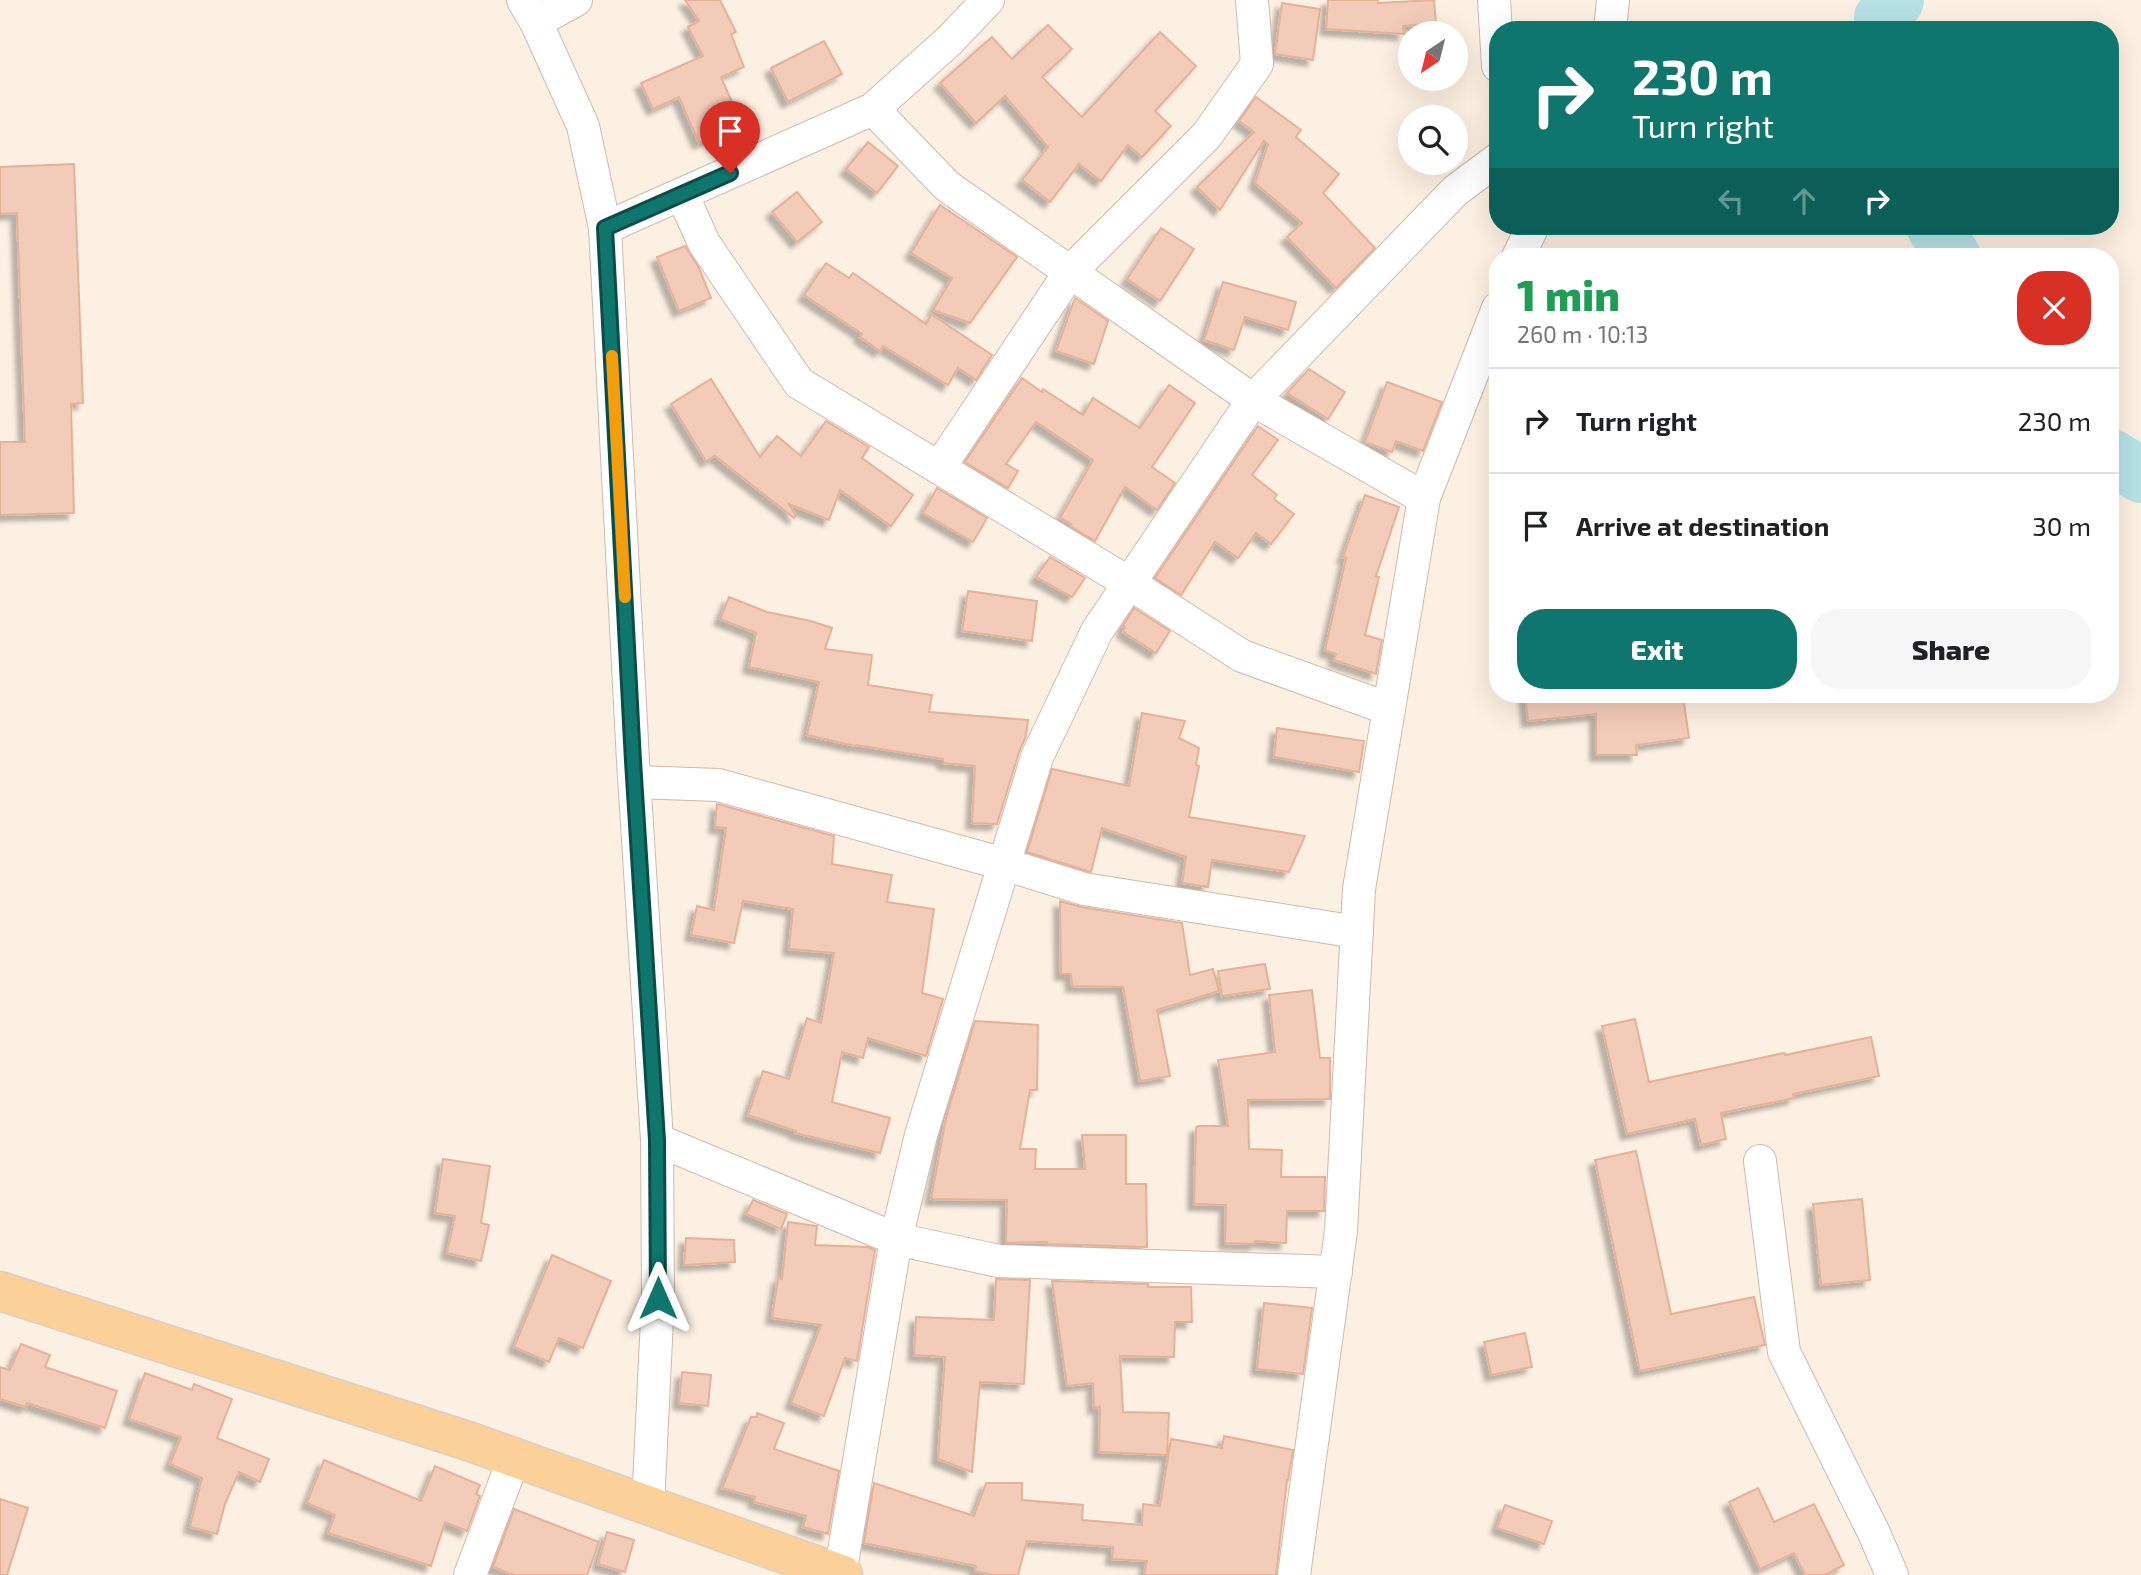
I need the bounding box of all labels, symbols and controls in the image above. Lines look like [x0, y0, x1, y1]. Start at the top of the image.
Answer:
north arrow [1398, 21, 1468, 91]
map controls [1398, 21, 1468, 175]
text: 230 m [1632, 46, 1773, 105]
icon: right [1517, 49, 1608, 140]
pin [700, 101, 760, 173]
button: search [1398, 105, 1468, 175]
text: Turn right [1632, 106, 1774, 144]
icon: arrive [711, 112, 749, 150]
icon: left [1712, 182, 1750, 220]
icon: ahead [1785, 182, 1823, 220]
icon: right [1858, 182, 1896, 220]
text: 1 min [1517, 269, 1620, 319]
button: close [2017, 271, 2091, 345]
text: 260 m · 10:13 [1517, 320, 1648, 348]
icon: right [1517, 402, 1555, 440]
text: Turn right [1576, 405, 1697, 436]
text: 230 m [2018, 405, 2091, 436]
icon: arrive [1517, 507, 1555, 545]
text: Arrive at destination [1576, 510, 1829, 541]
text: 30 m [2032, 510, 2091, 541]
button: Exit [1517, 609, 1797, 689]
button: Share [1811, 609, 2091, 689]
position arrow [621, 1261, 695, 1335]

